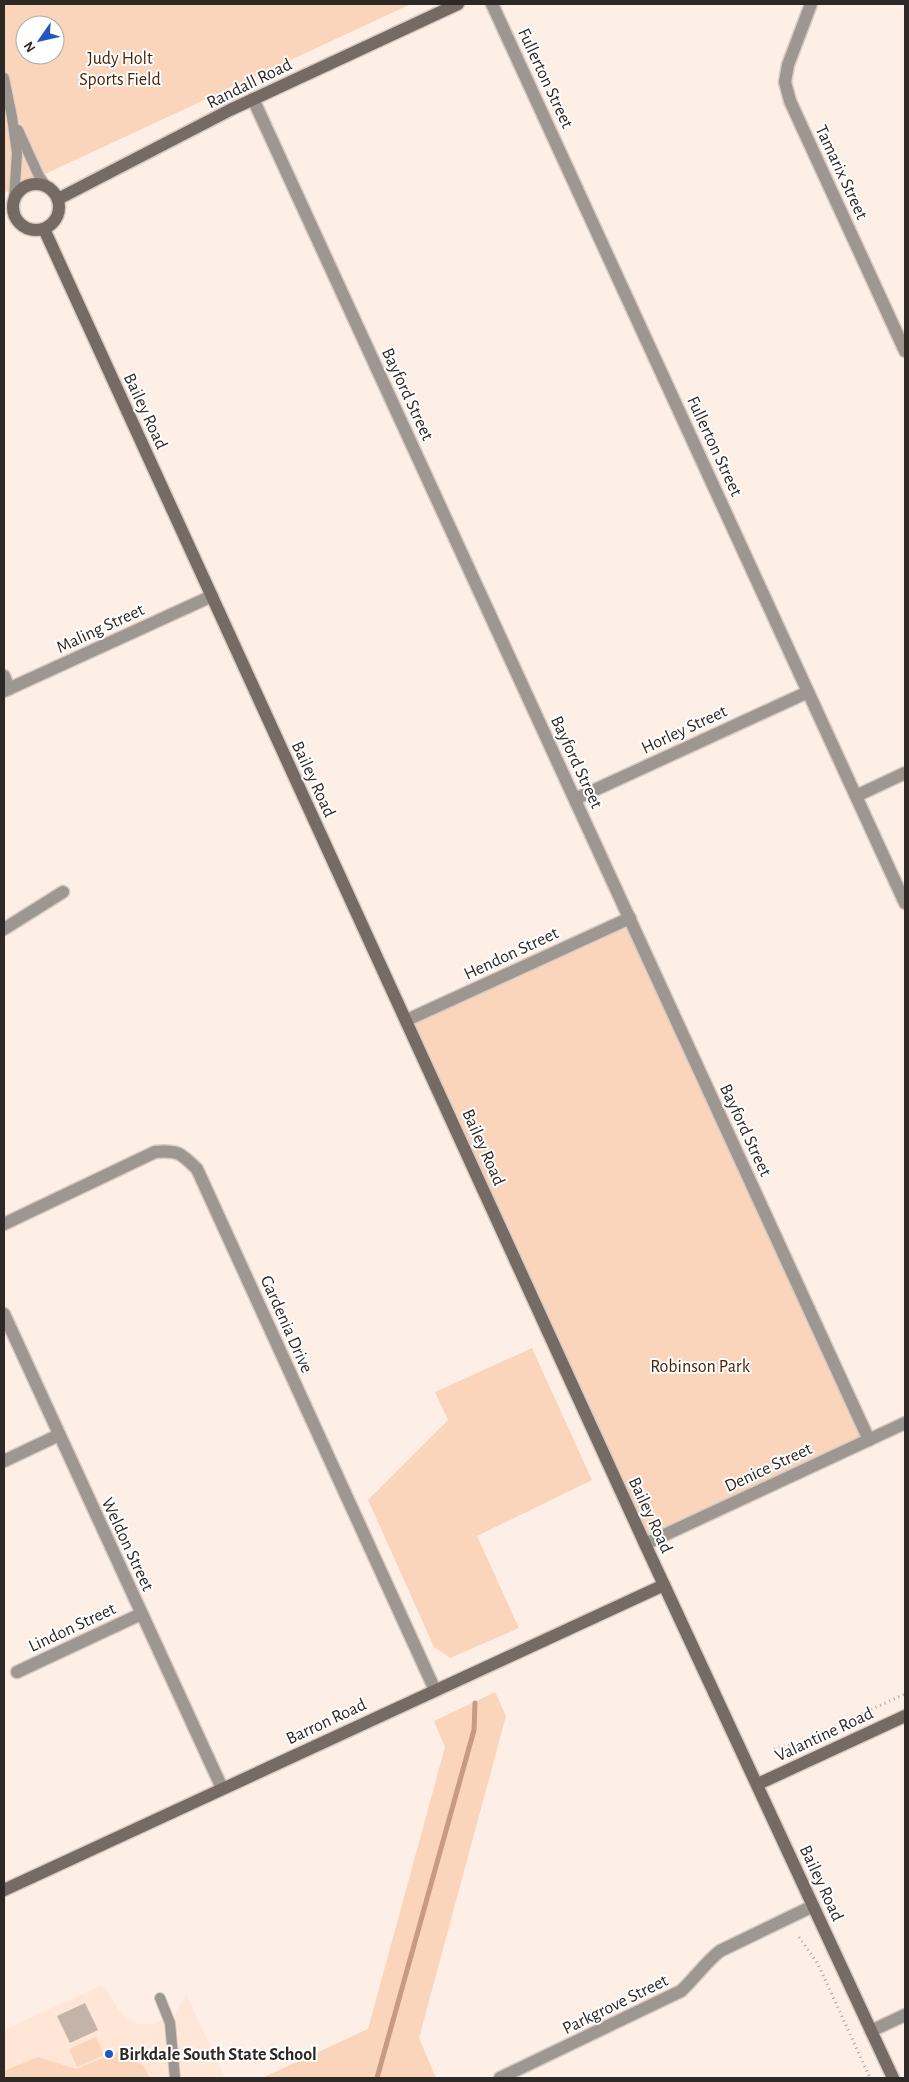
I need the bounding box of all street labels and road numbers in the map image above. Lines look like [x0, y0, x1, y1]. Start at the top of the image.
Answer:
street label: Fullerton Street [514, 26, 576, 131]
street label: Randall Road [204, 56, 295, 112]
street label: Tamarix Street [811, 123, 871, 223]
street label: Bayford Street [378, 345, 436, 444]
street label: Bailey Road [120, 371, 170, 452]
street label: Fullerton Street [683, 394, 745, 499]
street label: Maling Street [54, 601, 147, 657]
street label: Horley Street [639, 702, 730, 758]
street label: Bayford Street [547, 713, 605, 812]
street label: Bailey Road [288, 739, 338, 820]
street label: Hendon Street [461, 924, 562, 984]
street label: Bayford Street [716, 1081, 774, 1180]
street label: Bailey Road [458, 1106, 508, 1188]
street label: Gardenia Drive [257, 1273, 316, 1376]
street label: Denice Street [722, 1440, 815, 1496]
street label: Bailey Road [625, 1475, 675, 1556]
street label: Weldon Street [98, 1495, 157, 1594]
street label: Lindon Street [26, 1600, 119, 1656]
street label: Barron Road [284, 1696, 369, 1748]
street label: Valantine Road [773, 1704, 876, 1765]
street label: Bailey Road [796, 1843, 846, 1924]
street label: Parkgrove Street [560, 1972, 671, 2038]

